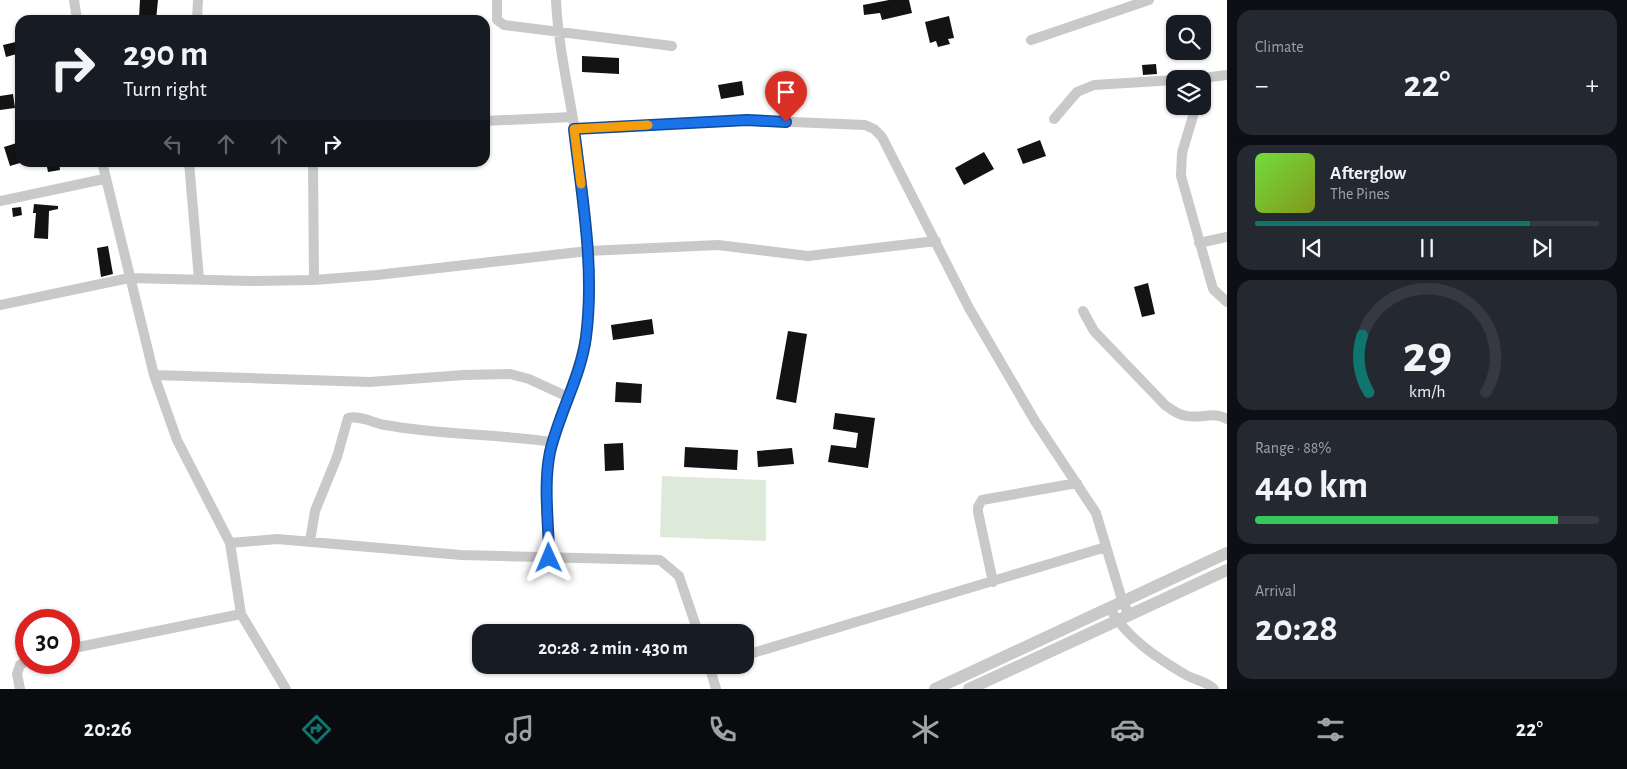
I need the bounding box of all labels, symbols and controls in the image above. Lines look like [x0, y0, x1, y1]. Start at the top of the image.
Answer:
map controls [1166, 15, 1211, 115]
button: search [1166, 15, 1211, 60]
icon: right [40, 35, 105, 100]
text: 290 m [123, 37, 208, 72]
text: Climate [1255, 39, 1304, 55]
text: 22° [1404, 66, 1450, 104]
button: layers [1166, 70, 1211, 115]
pin [765, 71, 807, 122]
text: − [1255, 72, 1268, 100]
text: + [1586, 72, 1599, 100]
text: Turn right [123, 78, 207, 100]
icon: arrive [772, 78, 800, 106]
icon: left [159, 130, 187, 158]
icon: ahead [212, 130, 240, 158]
icon: ahead [265, 130, 293, 158]
icon: right [318, 130, 346, 158]
text: Afterglow [1330, 164, 1406, 183]
text: The Pines [1330, 186, 1390, 202]
icon: previous [1298, 234, 1326, 262]
icon: pause [1413, 234, 1441, 262]
icon: next [1528, 234, 1556, 262]
text: 29 [1402, 329, 1452, 381]
text: km/h [1409, 383, 1445, 401]
text: Range · 88% [1255, 440, 1332, 456]
text: 440 km [1255, 467, 1368, 505]
position arrow [522, 531, 574, 583]
text: Arrival [1255, 583, 1296, 599]
speed limit sign: 30 [15, 609, 80, 674]
text: 20:28 [1255, 610, 1338, 648]
text: 20:28 · 2 min · 430 m [538, 639, 688, 658]
icon: directions [299, 712, 334, 747]
icon: music [502, 712, 537, 747]
icon: phone [705, 712, 740, 747]
icon: climate [908, 712, 943, 747]
icon: car [1110, 712, 1145, 747]
icon: filters [1313, 712, 1348, 747]
text: 20:26 [84, 718, 132, 740]
text: 22° [1516, 718, 1543, 740]

